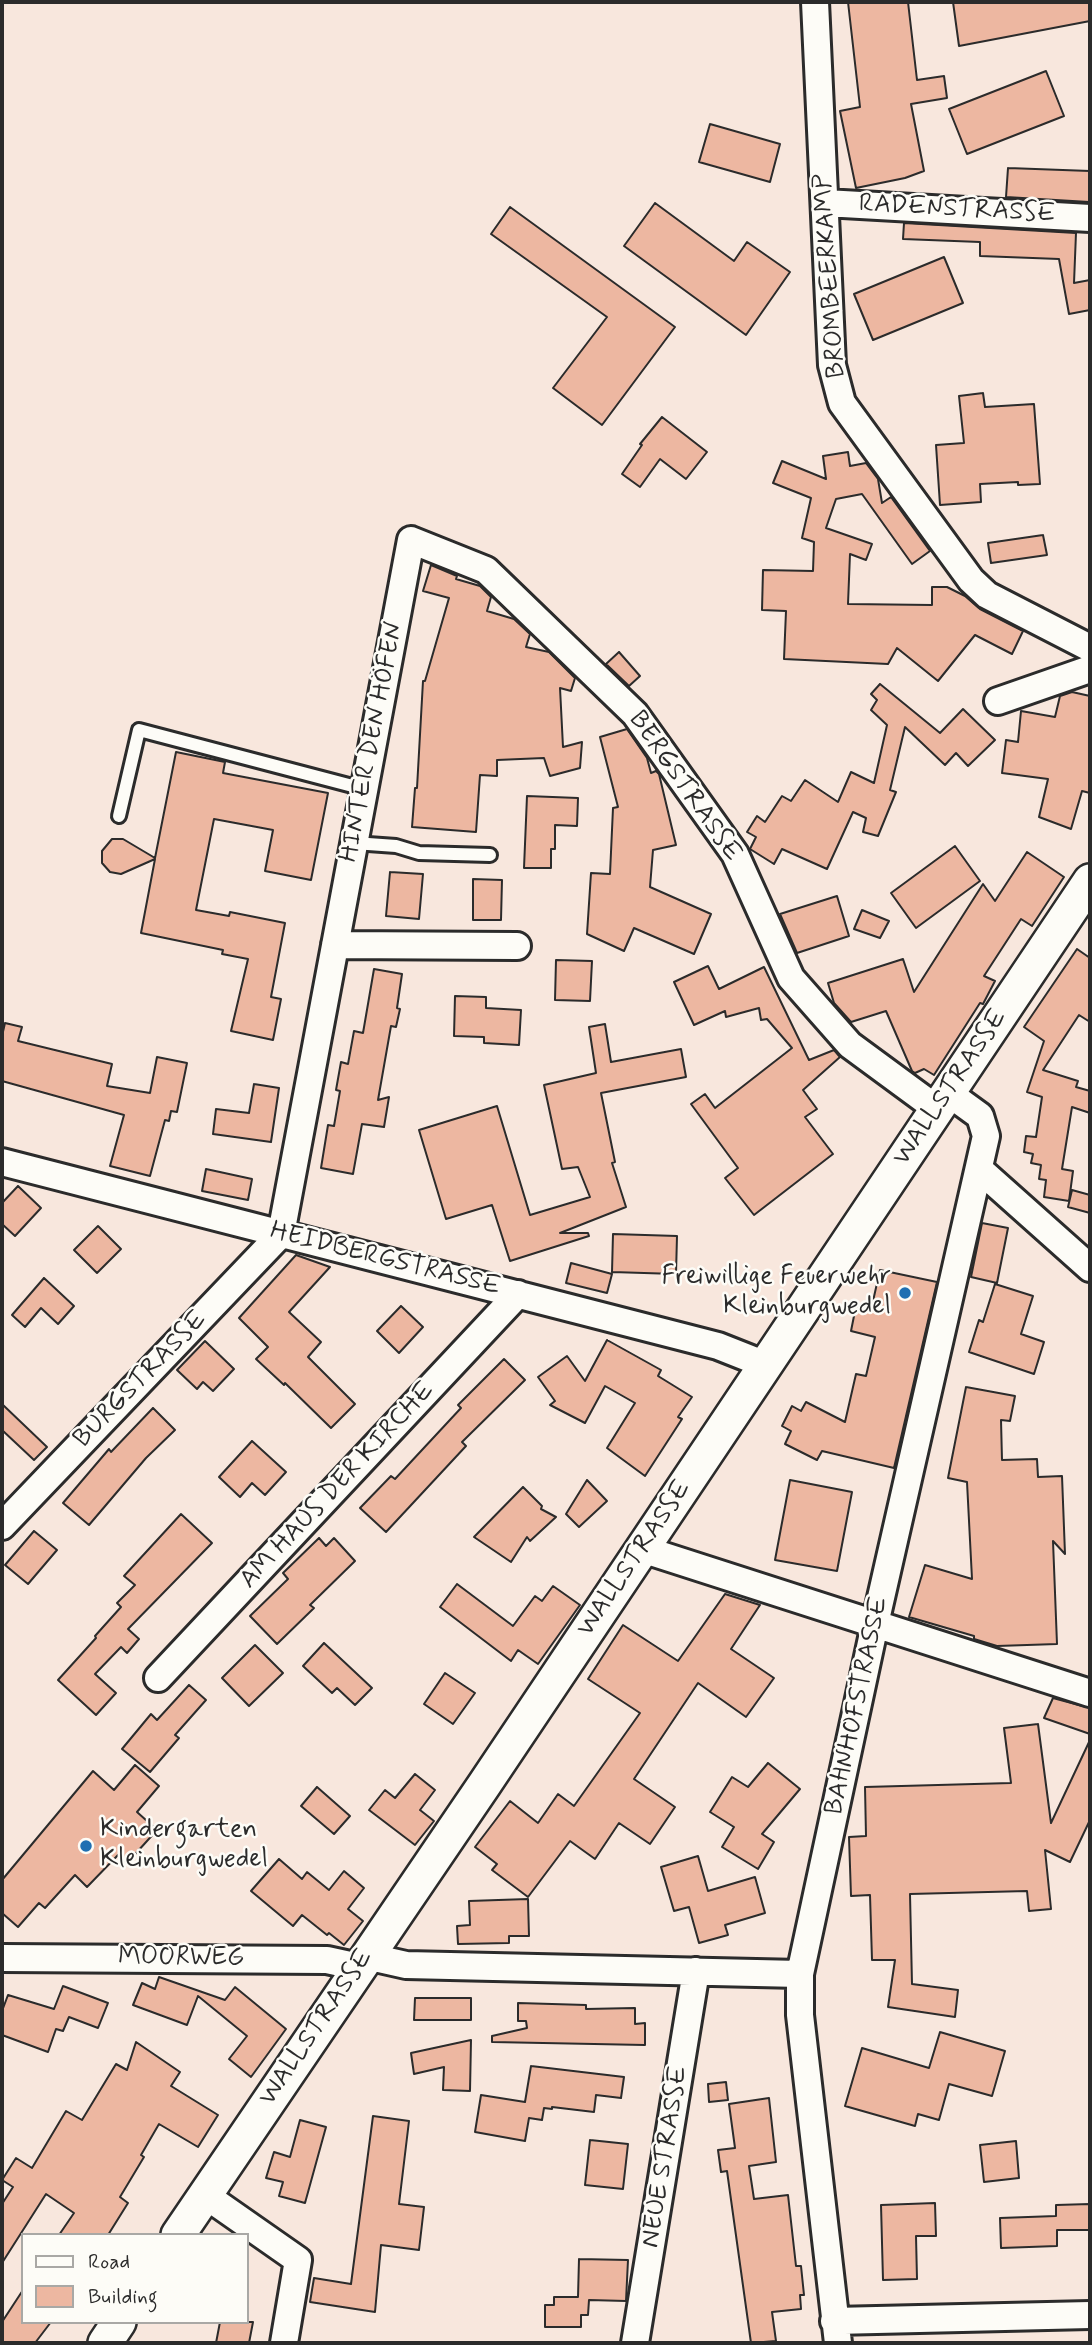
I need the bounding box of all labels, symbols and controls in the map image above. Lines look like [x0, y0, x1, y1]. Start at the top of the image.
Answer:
street label: BROMBEERKAMP [808, 173, 854, 379]
street label: RADENSTRASSE [858, 189, 1056, 231]
street label: HINTER DEN HÖFEN [334, 619, 412, 865]
street label: BERGSTRASSE [621, 706, 747, 868]
street label: WALLSTRASSE [887, 1004, 1015, 1172]
street label: HEIDBERGSTRASSE [266, 1216, 504, 1304]
place label: Freiwillige Feuerwehr Kleinburgwedel [661, 1262, 891, 1324]
marker: Freiwillige Feuerwehr Kleinburgwedel [897, 1285, 913, 1301]
street label: BURGSTRASSE [68, 1305, 214, 1455]
street label: AM HAUS DER KIRCHE [234, 1376, 442, 1596]
street label: WALLSTRASSE [571, 1475, 699, 1643]
street label: BAHNHOFSTRASSE [820, 1594, 896, 1818]
place label: Kindergarten Kleinburgwedel [100, 1815, 268, 1876]
marker: Kindergarten Kleinburgwedel [78, 1838, 94, 1854]
street label: MOORWEG [118, 1943, 244, 1975]
street label: WALLSTRASSE [253, 1944, 381, 2112]
street label: NEUE STRASSE [636, 2064, 696, 2250]
legend [21, 2233, 248, 2324]
text: Road [88, 2248, 130, 2276]
text: Building [88, 2283, 158, 2311]

